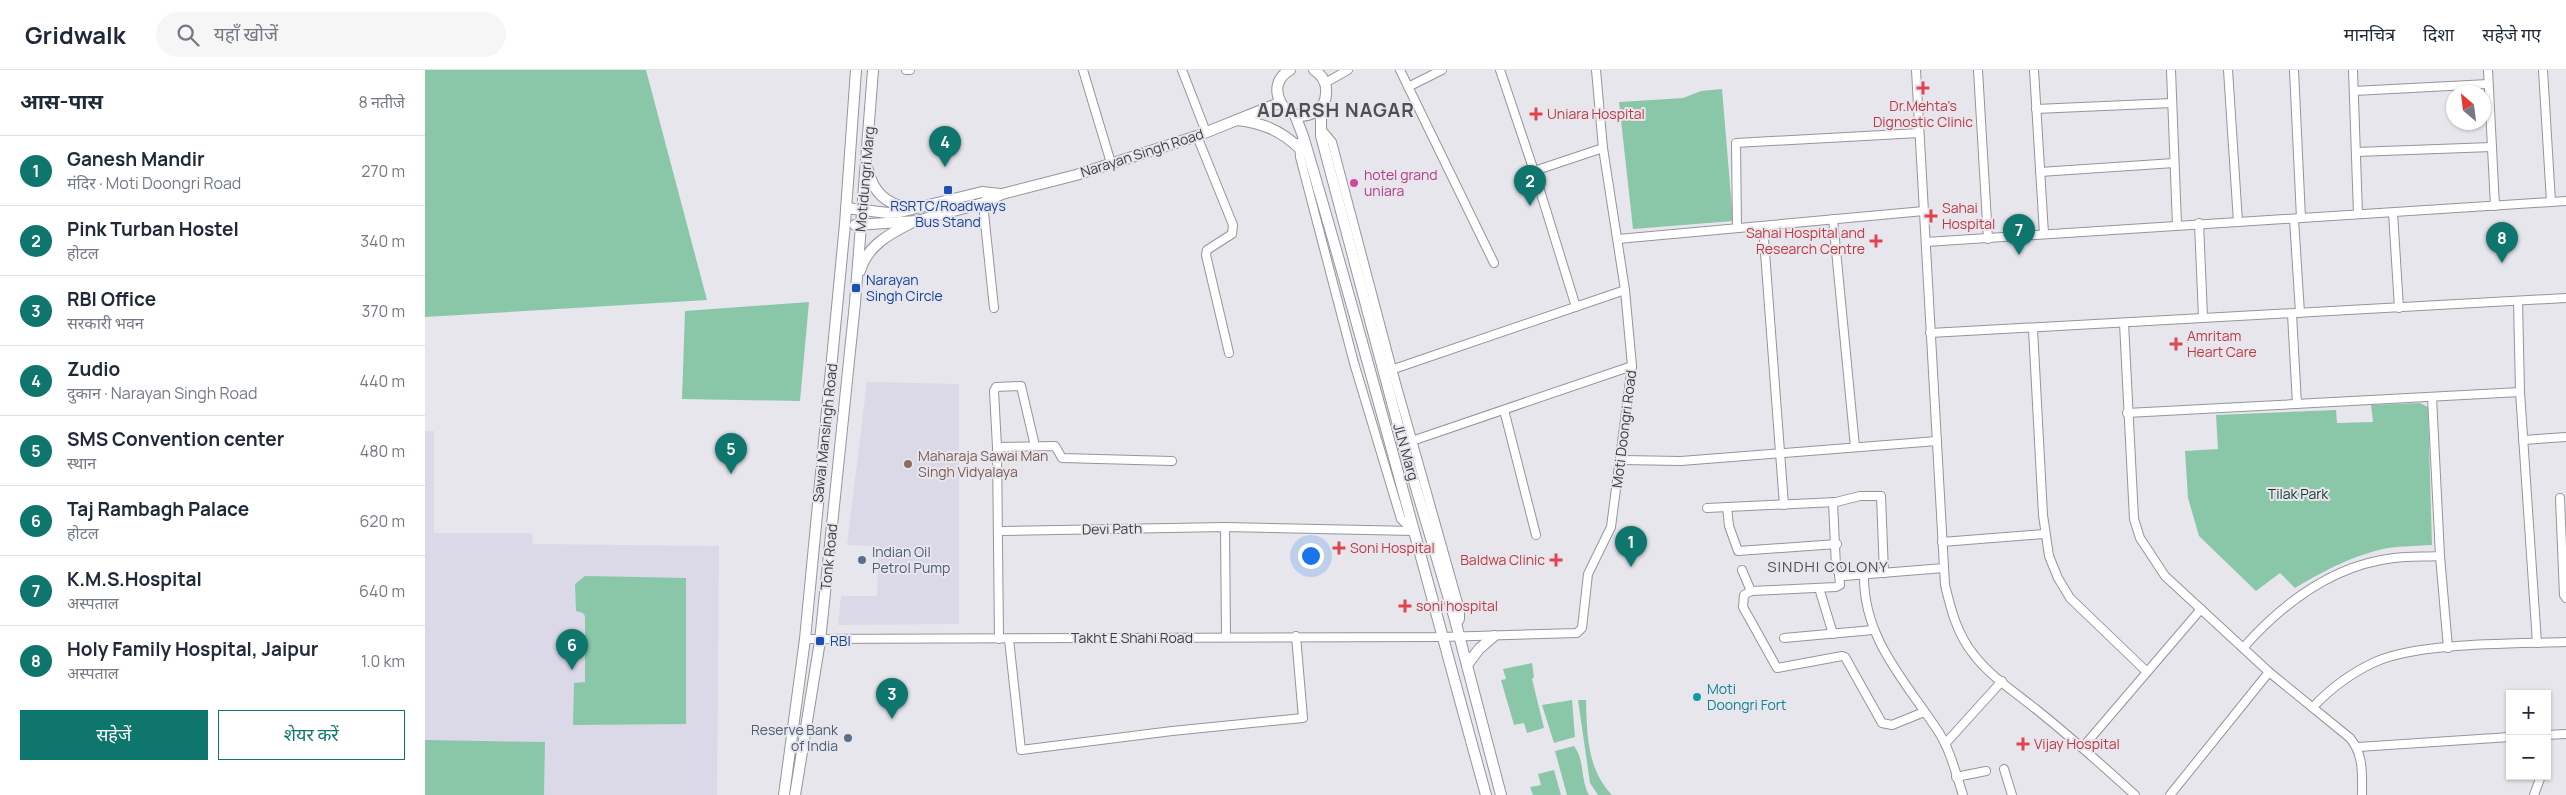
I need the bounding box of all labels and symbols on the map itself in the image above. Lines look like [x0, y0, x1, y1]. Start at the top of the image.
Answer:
marker: Dr.Mehta's Dignostic Clinic [1916, 81, 1930, 95]
north arrow [2446, 85, 2491, 130]
place label: Dr.Mehta's Dignostic Clinic [1873, 96, 1973, 131]
district label: ADARSH NAGAR [1257, 97, 1415, 123]
place label: Uniara Hospital [1547, 104, 1645, 123]
marker: Uniara Hospital [1529, 107, 1543, 121]
street label: Narayan Singh Road [1078, 124, 1206, 181]
street label: Motidungri Marg [850, 125, 879, 233]
pin: 4 [929, 126, 961, 167]
place label: hotel grand uniara [1364, 165, 1438, 200]
pin: 2 [1514, 165, 1546, 206]
marker: hotel grand uniara [1348, 177, 1360, 189]
marker: RSRTC/Roadways Bus Stand [942, 184, 954, 196]
place label: RSRTC/Roadways Bus Stand [890, 196, 1006, 231]
place label: Sahai Hospital [1942, 198, 1995, 233]
marker: Sahai Hospital [1924, 209, 1938, 223]
pin: 7 [2003, 214, 2035, 255]
pin: 8 [2486, 222, 2518, 263]
place label: Sahai Hospital and Research Centre [1746, 223, 1865, 258]
marker: Sahai Hospital and Research Centre [1869, 234, 1883, 248]
place label: Narayan Singh Circle [866, 270, 943, 305]
marker: Narayan Singh Circle [850, 282, 862, 294]
place label: Amritam Heart Care [2187, 326, 2257, 361]
marker: Amritam Heart Care [2169, 337, 2183, 351]
street label: Sawai Mansingh Road [808, 362, 841, 503]
street label: Moti Doongri Road [1607, 369, 1640, 489]
street label: JLN Marg [1389, 421, 1424, 483]
pin: 5 [715, 433, 747, 474]
place label: Maharaja Sawai Man Singh Vidyalaya [918, 446, 1048, 481]
marker: Maharaja Sawai Man Singh Vidyalaya [902, 458, 914, 470]
park label: Tilak Park [2268, 484, 2329, 503]
street label: Devi Path [1082, 518, 1142, 539]
street label: Tonk Road [816, 523, 841, 591]
pin: 1 [1615, 526, 1647, 567]
place label: Soni Hospital [1350, 538, 1435, 557]
marker: Soni Hospital [1332, 541, 1346, 555]
place label: Indian Oil Petrol Pump [872, 542, 950, 577]
your location [1298, 543, 1324, 569]
place label: Baldwa Clinic [1460, 550, 1545, 569]
marker: Baldwa Clinic [1549, 553, 1563, 567]
marker: Indian Oil Petrol Pump [856, 554, 868, 566]
district label: SINDHI COLONY [1767, 556, 1889, 577]
place label: soni hospital [1416, 596, 1498, 615]
marker: soni hospital [1398, 599, 1412, 613]
street label: Takht E Shahi Road [1071, 628, 1193, 647]
pin: 6 [556, 629, 588, 670]
place label: RBI [830, 631, 851, 650]
marker: RBI [814, 635, 826, 647]
pin: 3 [876, 678, 908, 719]
place label: Moti Doongri Fort [1707, 679, 1787, 714]
marker: Moti Doongri Fort [1691, 691, 1703, 703]
place label: Reserve Bank of India [751, 720, 839, 755]
marker: Reserve Bank of India [842, 732, 854, 744]
place label: Vijay Hospital [2034, 734, 2120, 753]
marker: Vijay Hospital [2016, 737, 2030, 751]

